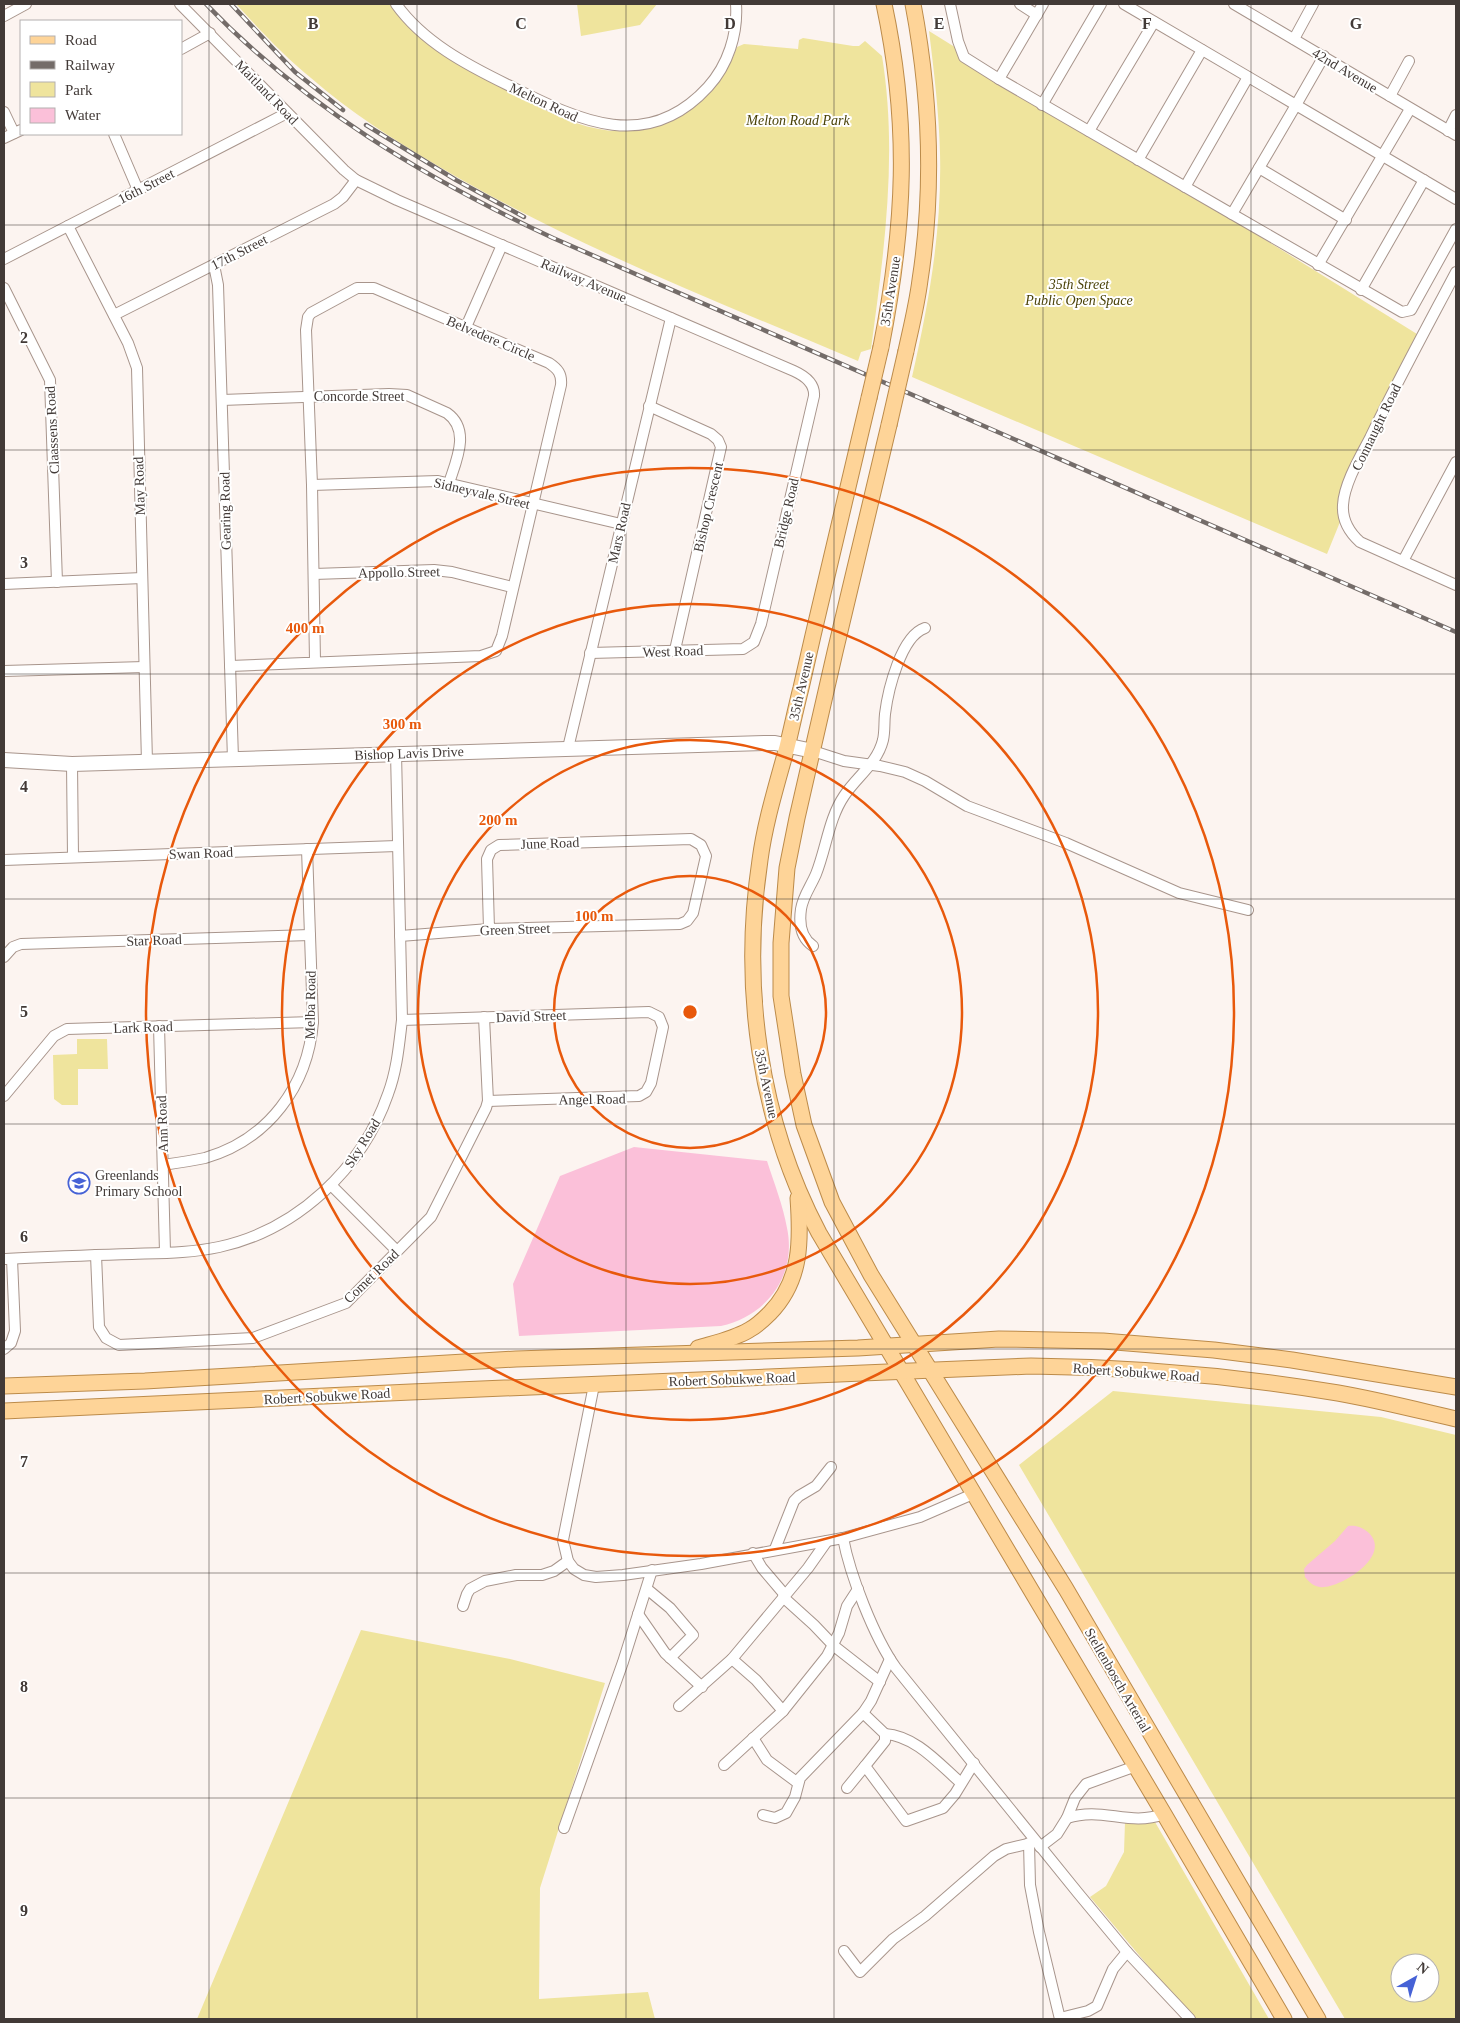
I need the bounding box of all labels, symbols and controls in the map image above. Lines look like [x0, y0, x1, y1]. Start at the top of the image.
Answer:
text: B [308, 15, 319, 32]
text: C [515, 15, 527, 32]
text: D [724, 15, 736, 32]
text: E [934, 15, 944, 32]
text: F [1142, 15, 1152, 32]
text: G [1350, 15, 1363, 32]
legend [20, 20, 182, 135]
text: Road [65, 32, 97, 48]
street label: 42nd Avenue [1309, 45, 1380, 96]
text: Railway [65, 57, 115, 73]
street label: Maitland Road [232, 57, 301, 128]
street label: Melton Road [507, 80, 580, 125]
text: Park [65, 82, 93, 98]
text: Water [65, 107, 100, 123]
park label: Melton Road Park [745, 113, 850, 128]
street label: 16th Street [116, 166, 177, 207]
street label: 17th Street [209, 232, 270, 273]
street label: 35th Avenue [878, 255, 903, 327]
street label: Railway Avenue [539, 256, 629, 305]
park label: 35th Street Public Open Space [1024, 277, 1133, 308]
street label: Belvedere Circle [444, 313, 537, 364]
text: 2 [20, 329, 28, 346]
street label: Connaught Road [1349, 381, 1404, 473]
street label: Claassens Road [43, 386, 62, 474]
street label: Concorde Street [314, 389, 404, 404]
street label: May Road [131, 456, 148, 516]
street label: Bishop Crescent [691, 460, 726, 554]
street label: Gearing Road [217, 472, 234, 550]
street label: Sidneyvale Street [432, 475, 532, 512]
street label: Bridge Road [771, 477, 802, 549]
street label: Mars Road [605, 501, 634, 565]
text: 3 [20, 554, 28, 571]
street label: Appollo Street [358, 564, 440, 581]
text: 400 m [286, 620, 325, 636]
street label: West Road [642, 643, 704, 660]
street label: 35th Avenue [786, 650, 817, 722]
text: 300 m [383, 716, 422, 732]
street label: Bishop Lavis Drive [354, 744, 464, 763]
text: 4 [20, 778, 28, 795]
text: 200 m [479, 812, 518, 828]
street label: June Road [520, 835, 580, 852]
street label: Swan Road [169, 845, 233, 862]
text: 100 m [575, 908, 614, 924]
street label: Green Street [480, 921, 551, 938]
street label: Star Road [126, 932, 182, 949]
street label: Melba Road [302, 970, 319, 1040]
text: 5 [20, 1003, 28, 1020]
centre of rings [681, 1003, 699, 1021]
street label: David Street [496, 1008, 567, 1025]
street label: Lark Road [113, 1019, 173, 1036]
street label: 35th Avenue [752, 1048, 781, 1120]
street label: Angel Road [558, 1091, 626, 1108]
street label: Ann Road [154, 1095, 171, 1153]
street label: Sky Road [342, 1116, 383, 1170]
place label: Greenlands Primary School [95, 1168, 183, 1199]
school or university icon: Greenlands Primary School [67, 1171, 91, 1195]
text: 6 [20, 1228, 28, 1245]
street label: Comet Road [341, 1247, 402, 1306]
street label: Robert Sobukwe Road [1072, 1361, 1200, 1384]
street label: Robert Sobukwe Road [668, 1370, 796, 1389]
street label: Robert Sobukwe Road [263, 1386, 391, 1407]
text: 7 [20, 1453, 28, 1470]
street label: Stellenbosch Arterial [1082, 1625, 1154, 1735]
text: 8 [20, 1678, 28, 1695]
text: 9 [20, 1902, 28, 1919]
north arrow [1390, 1953, 1440, 2003]
text: N [1414, 1959, 1432, 1977]

